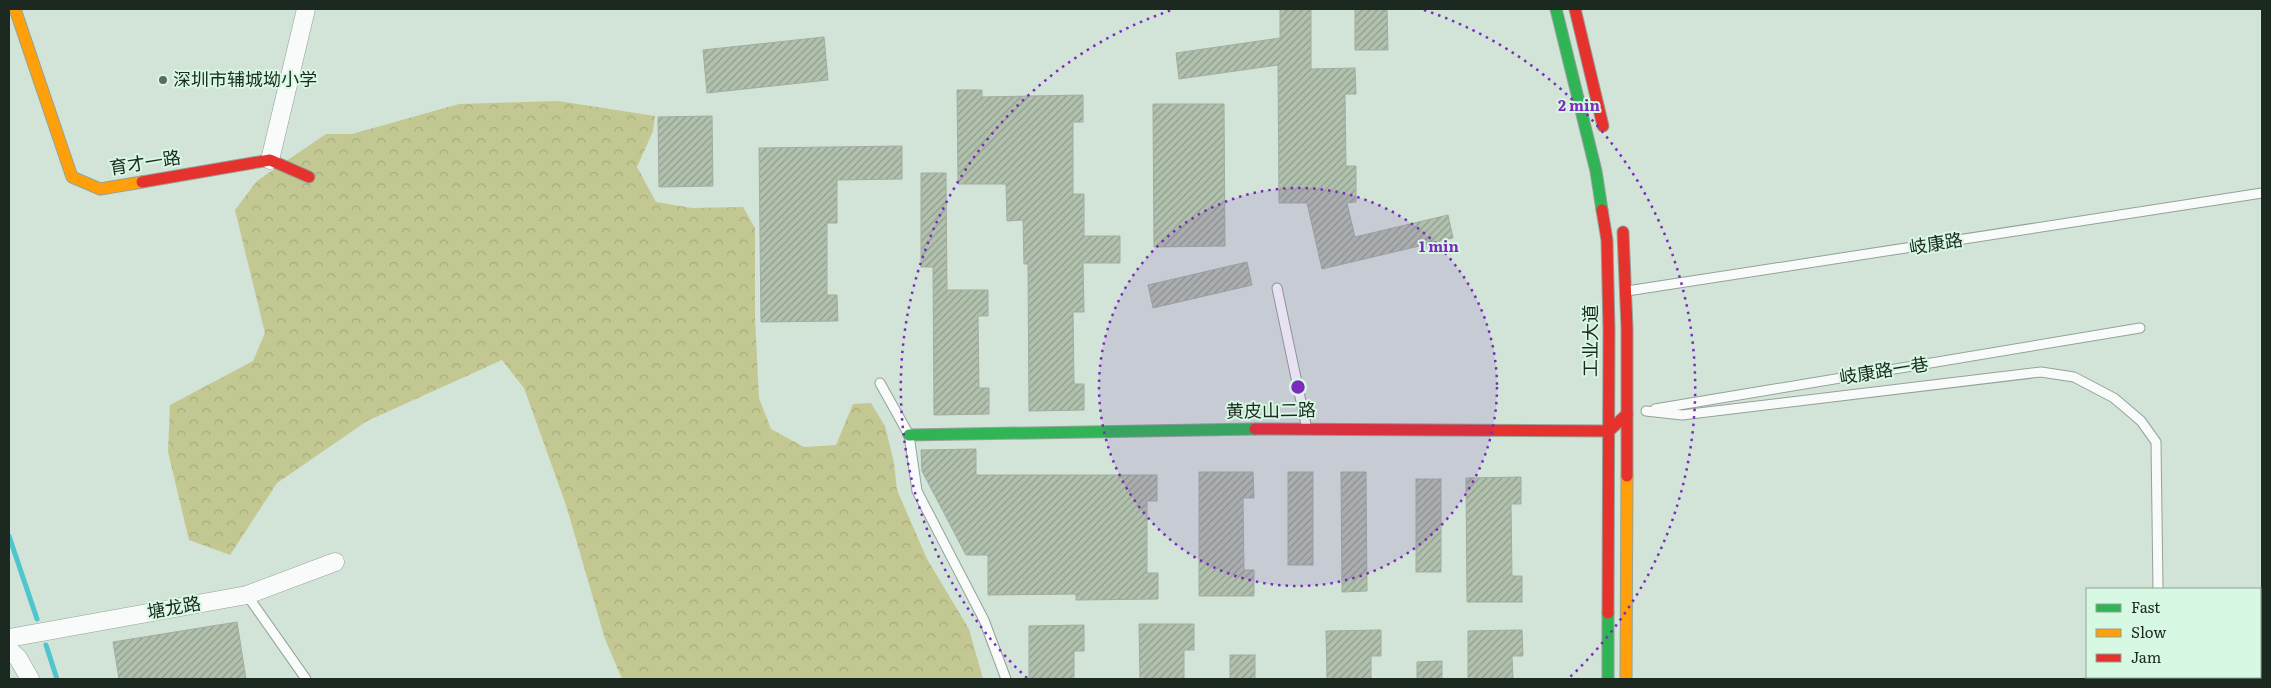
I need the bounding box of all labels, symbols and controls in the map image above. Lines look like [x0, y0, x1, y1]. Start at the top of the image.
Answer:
place label: 深圳市辅城坳小学 [173, 65, 317, 92]
marker: 深圳市辅城坳小学 [157, 74, 169, 86]
text: 2 min [1558, 93, 1601, 116]
street label: 育才一路 [107, 143, 182, 180]
street label: 岐康路 [1907, 225, 1965, 260]
text: 1 min [1419, 234, 1460, 257]
street label: 工业大道 [1576, 305, 1603, 377]
street label: 岐康路一巷 [1837, 349, 1930, 390]
centre of rings [1289, 378, 1307, 396]
street label: 黄皮山二路 [1226, 395, 1316, 424]
legend [2086, 588, 2261, 678]
street label: 塘龙路 [145, 589, 203, 625]
text: Fast [2131, 595, 2160, 618]
text: Slow [2131, 620, 2166, 643]
text: Jam [2131, 645, 2162, 668]

